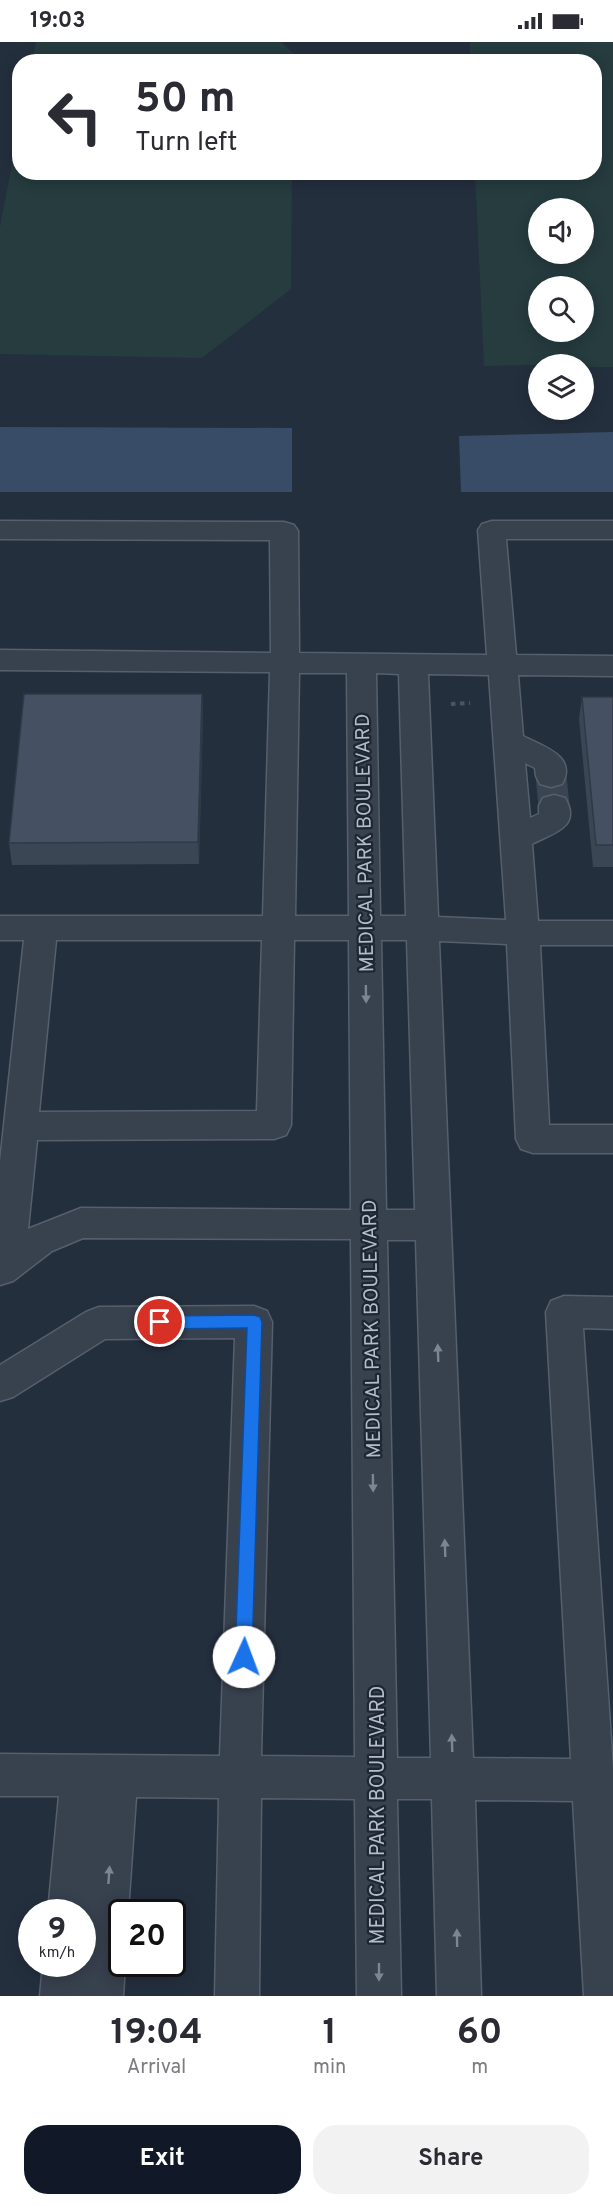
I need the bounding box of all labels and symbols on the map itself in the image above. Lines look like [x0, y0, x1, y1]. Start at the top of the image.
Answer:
street label: MEDICAL PARK BOULEVARD [351, 713, 381, 973]
one-way arrow [361, 984, 371, 1003]
street label: MEDICAL PARK BOULEVARD [358, 1199, 388, 1459]
pin [134, 1296, 185, 1347]
one-way arrow [434, 1343, 443, 1362]
one-way arrow [369, 1473, 378, 1492]
one-way arrow [441, 1538, 450, 1557]
position arrow [212, 1625, 276, 1689]
street label: MEDICAL PARK BOULEVARD [366, 1686, 392, 1944]
one-way arrow [448, 1733, 457, 1752]
one-way arrow [104, 1865, 114, 1884]
speed limit sign: 20 [108, 1899, 186, 1977]
one-way arrow [453, 1928, 462, 1947]
one-way arrow [374, 1962, 384, 1981]

